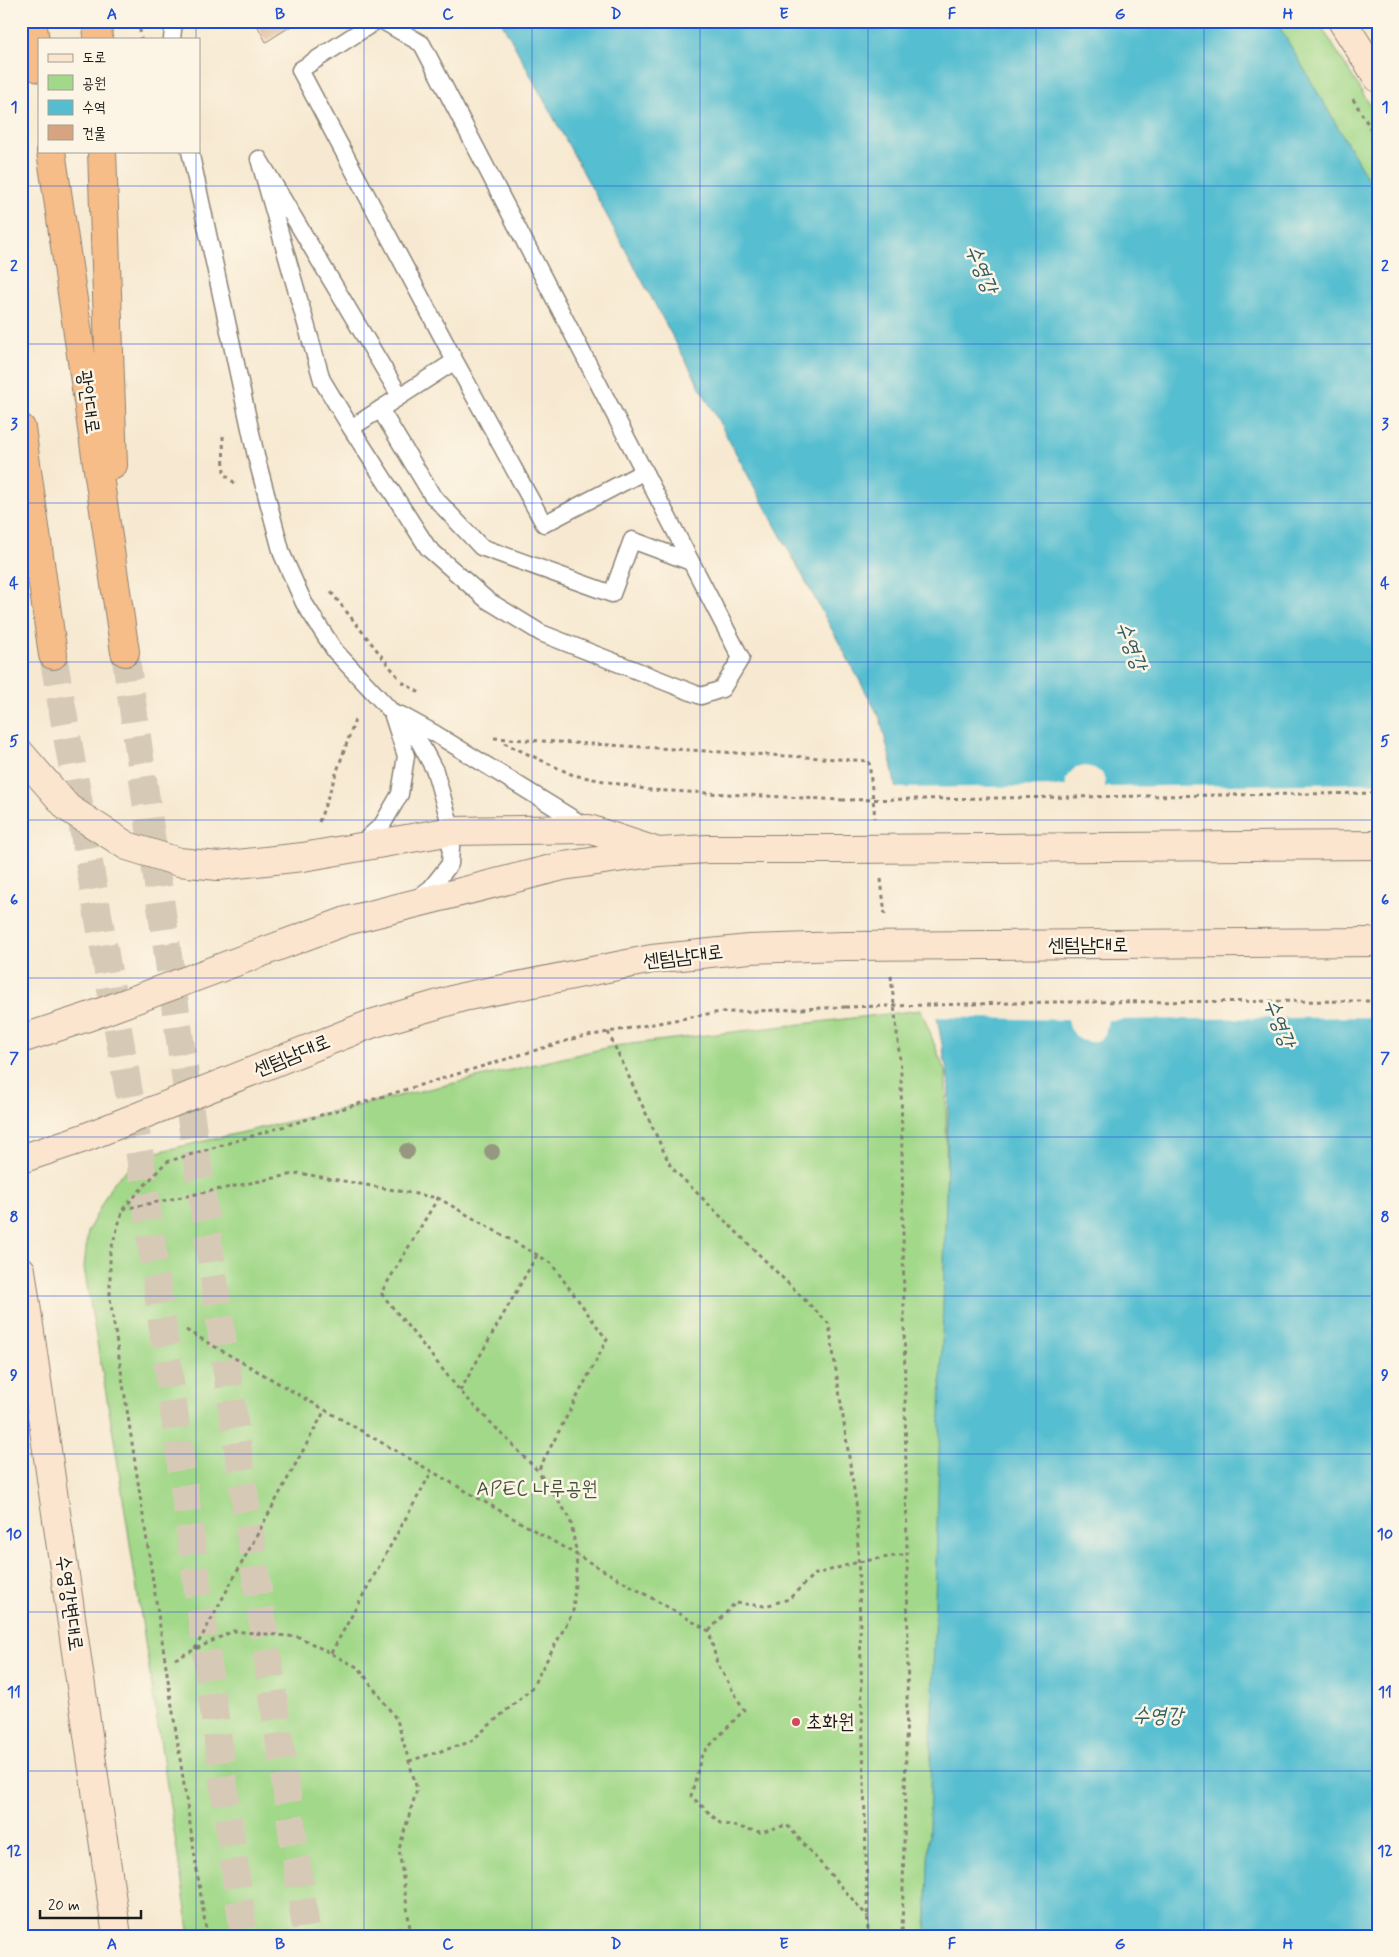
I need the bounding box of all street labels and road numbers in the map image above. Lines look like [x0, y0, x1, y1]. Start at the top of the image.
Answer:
street label: 광안대로 [70, 368, 106, 436]
street label: 센텀남대로 [1048, 932, 1128, 959]
street label: 센텀남대로 [641, 939, 725, 975]
street label: 센텀남대로 [250, 1028, 334, 1084]
street label: 수영강변대로 [49, 1553, 89, 1653]

